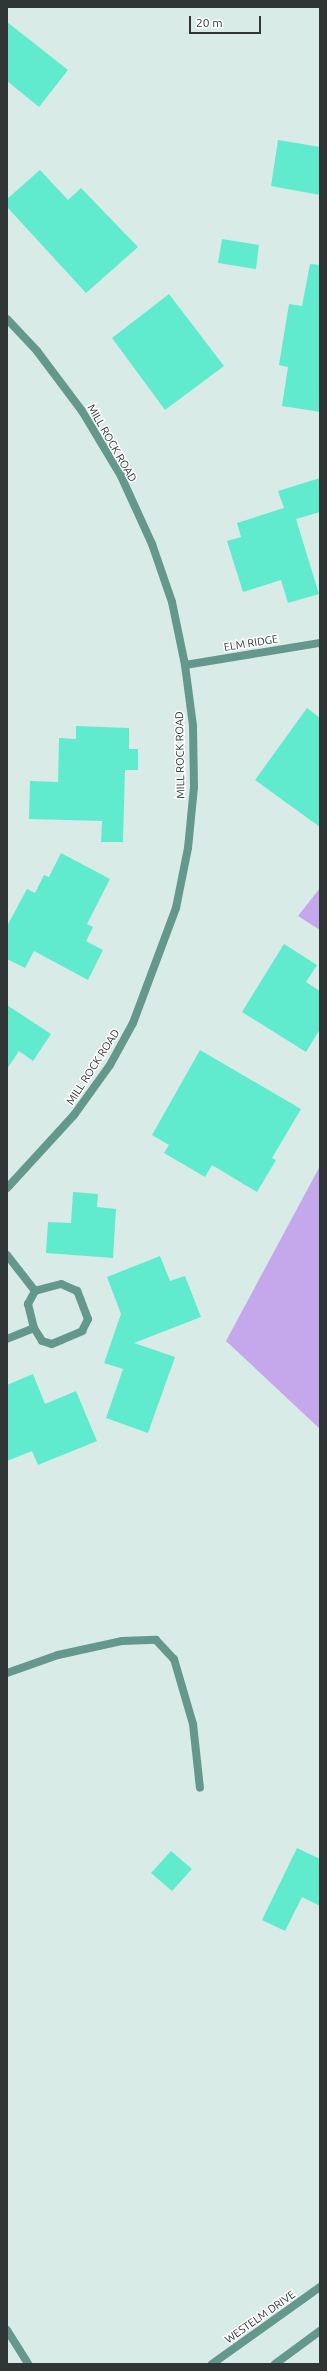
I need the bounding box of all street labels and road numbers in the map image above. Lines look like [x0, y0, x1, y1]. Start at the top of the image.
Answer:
street label: MILL ROCK ROAD [84, 402, 140, 484]
street label: ELM RIDGE [223, 632, 279, 654]
street label: MILL ROCK ROAD [173, 711, 187, 799]
street label: MILL ROCK ROAD [64, 1027, 122, 1107]
street label: WESTELM DRIVE [222, 2288, 298, 2346]

